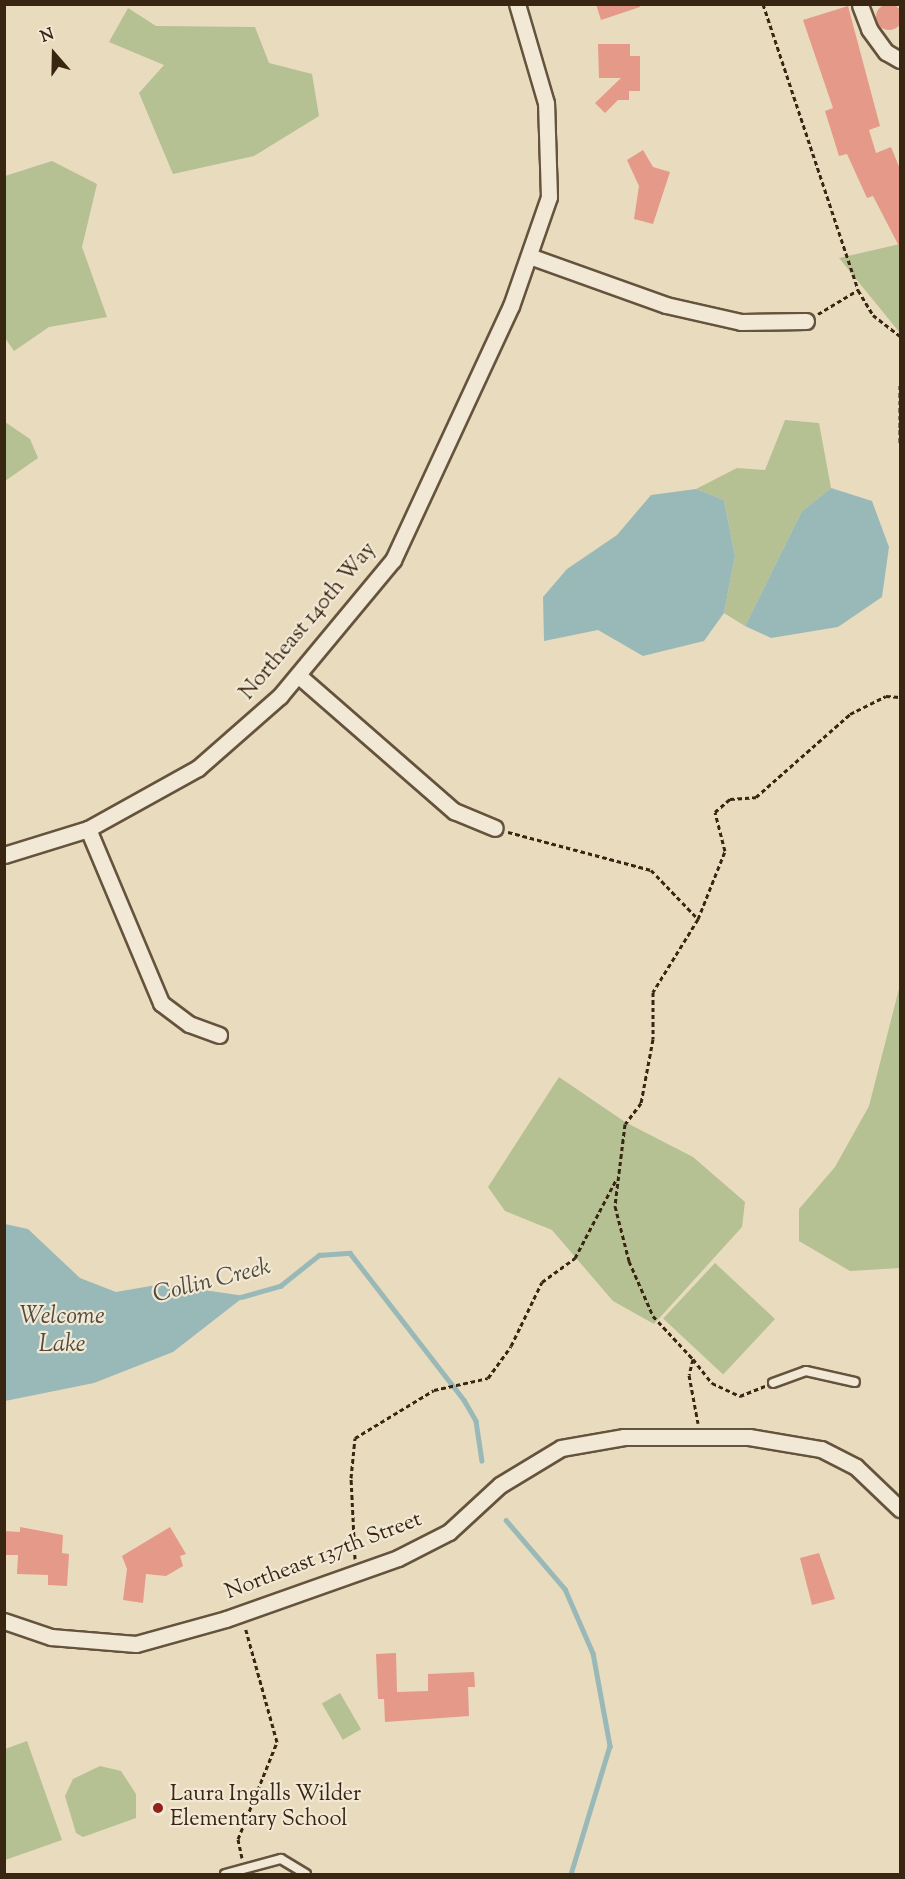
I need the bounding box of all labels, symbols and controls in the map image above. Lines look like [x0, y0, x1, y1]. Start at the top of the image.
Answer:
north arrow [24, 24, 84, 84]
text: N [38, 24, 58, 50]
street label: Northeast 140th Way [235, 538, 383, 706]
water label: Collin Creek [150, 1253, 274, 1311]
water label: Welcome Lake [19, 1304, 105, 1360]
street label: Northeast 137th Street [222, 1507, 426, 1607]
place label: Laura Ingalls Wilder Elementary School [170, 1782, 361, 1834]
marker: Laura Ingalls Wilder Elementary School [151, 1801, 165, 1815]

